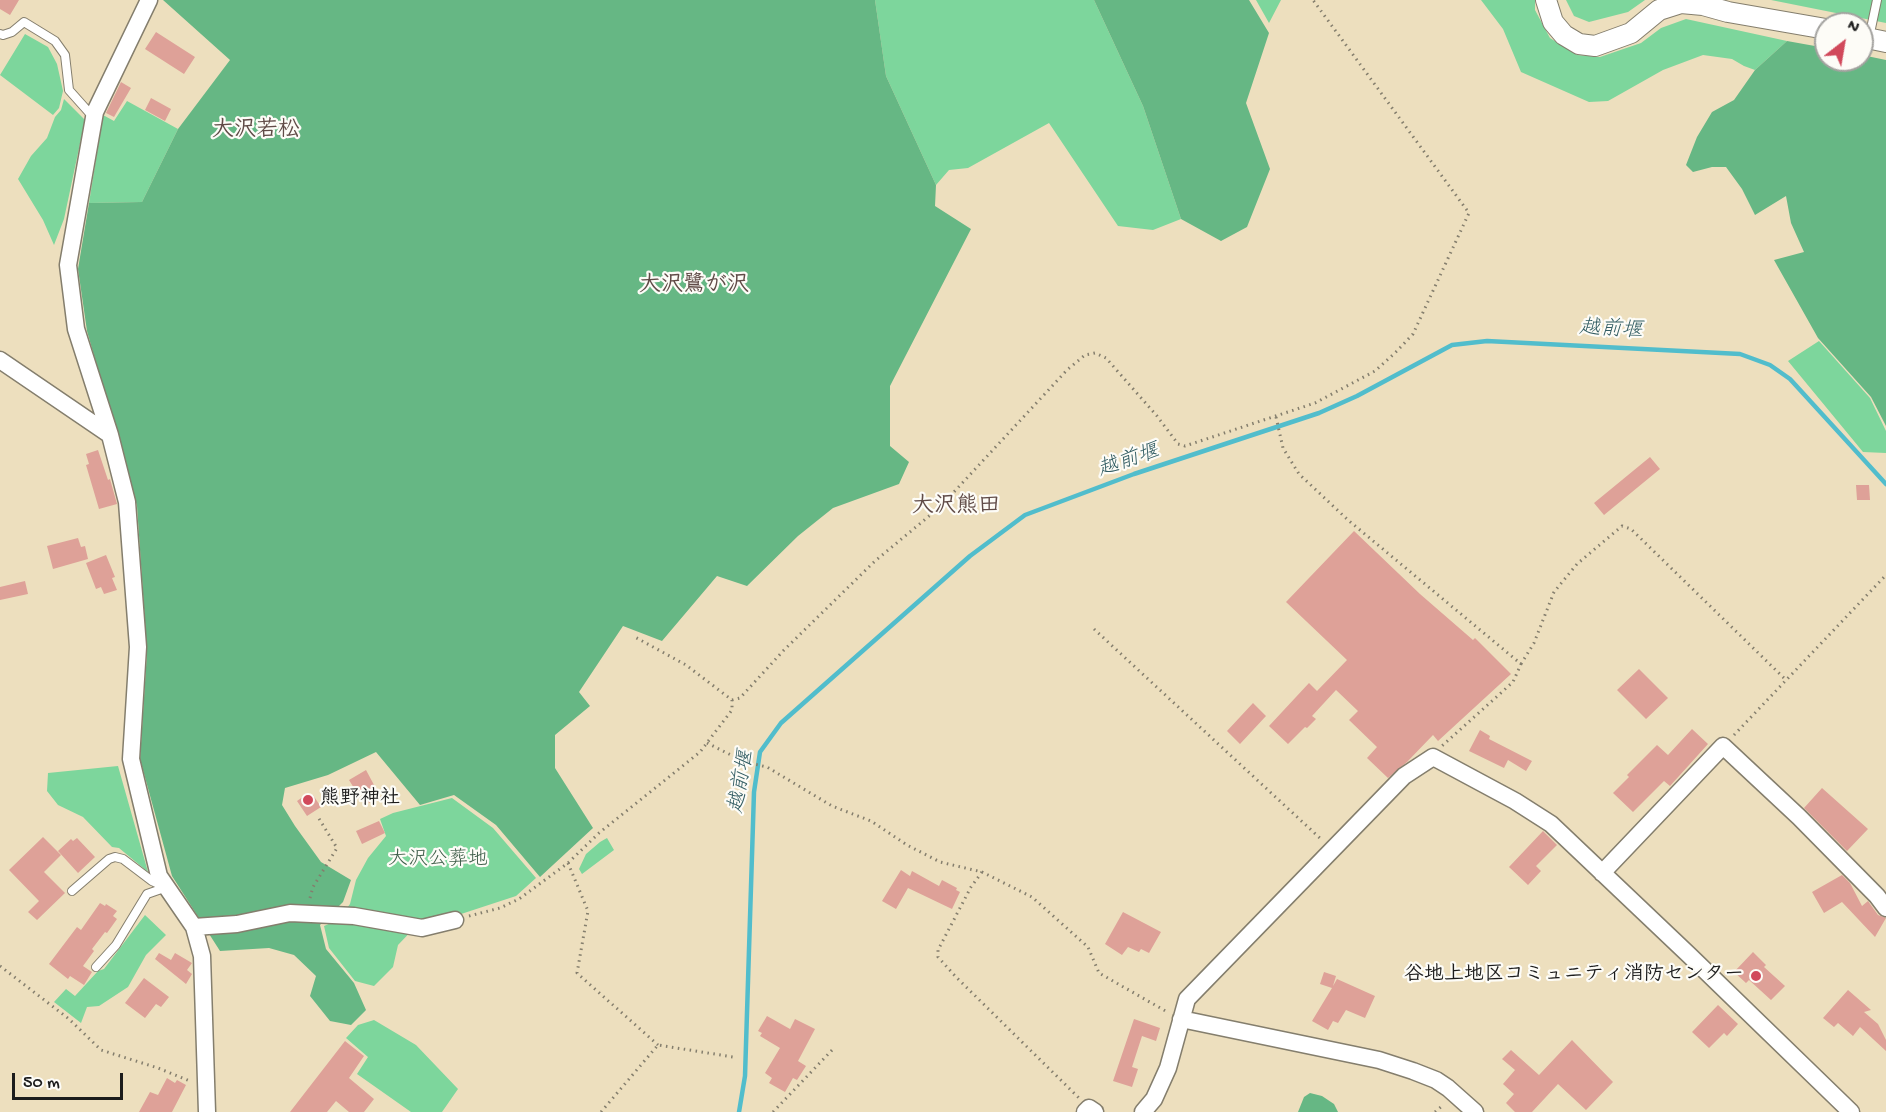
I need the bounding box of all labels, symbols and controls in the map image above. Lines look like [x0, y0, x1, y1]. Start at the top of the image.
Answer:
north arrow [1814, 12, 1874, 72]
text: N [1843, 17, 1862, 39]
district label: 大沢若松 [212, 119, 300, 145]
district label: 大沢鷺が沢 [639, 274, 749, 300]
water label: 越前堰 [1579, 317, 1643, 345]
water label: 越前堰 [1095, 440, 1163, 484]
district label: 大沢熊田 [912, 495, 1000, 521]
water label: 越前堰 [725, 749, 761, 815]
place label: 熊野神社 [320, 788, 400, 812]
marker: 熊野神社 [301, 793, 315, 807]
park label: 大沢公葬地 [388, 849, 488, 873]
place label: 谷地上地区コミュニティ消防センター [1404, 964, 1744, 988]
marker: 谷地上地区コミュニティ消防センター [1749, 969, 1763, 983]
scale bar [15, 1061, 126, 1099]
text: 50 m [23, 1073, 60, 1094]

